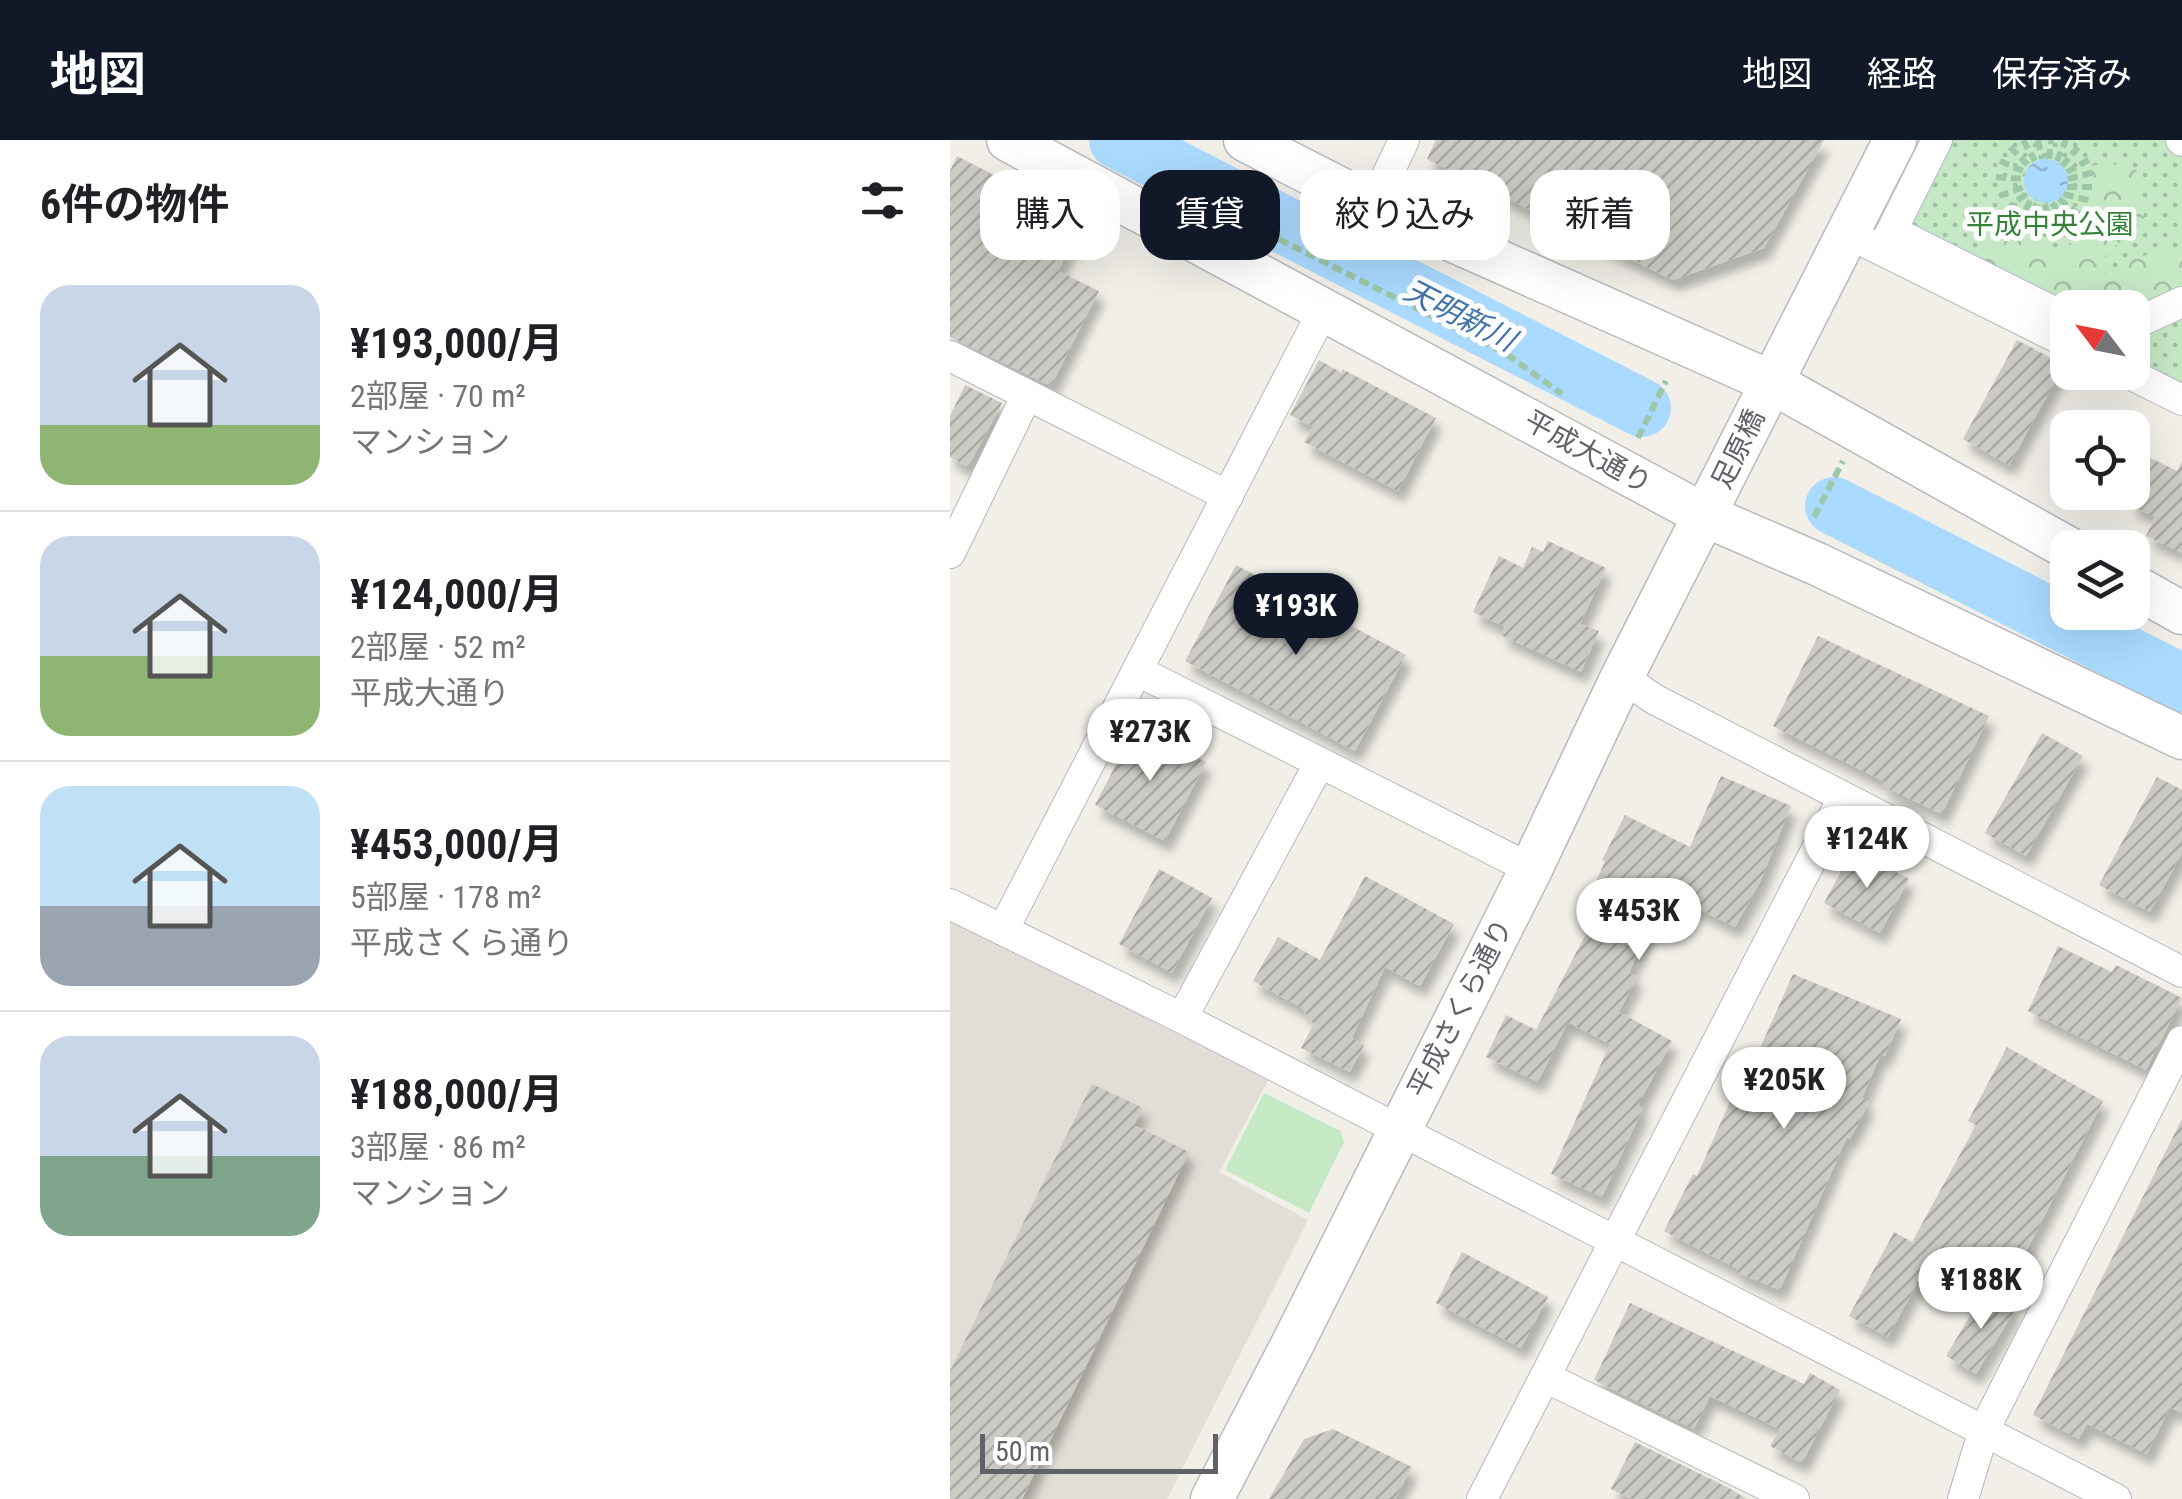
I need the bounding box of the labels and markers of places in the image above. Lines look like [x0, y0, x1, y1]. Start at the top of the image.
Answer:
pin: ¥193K [1226, 573, 1366, 658]
pin: ¥273K [1080, 699, 1220, 784]
pin: ¥124K [1797, 806, 1937, 891]
pin: ¥453K [1569, 878, 1709, 963]
pin: ¥205K [1714, 1047, 1854, 1132]
pin: ¥188K [1911, 1247, 2051, 1332]

